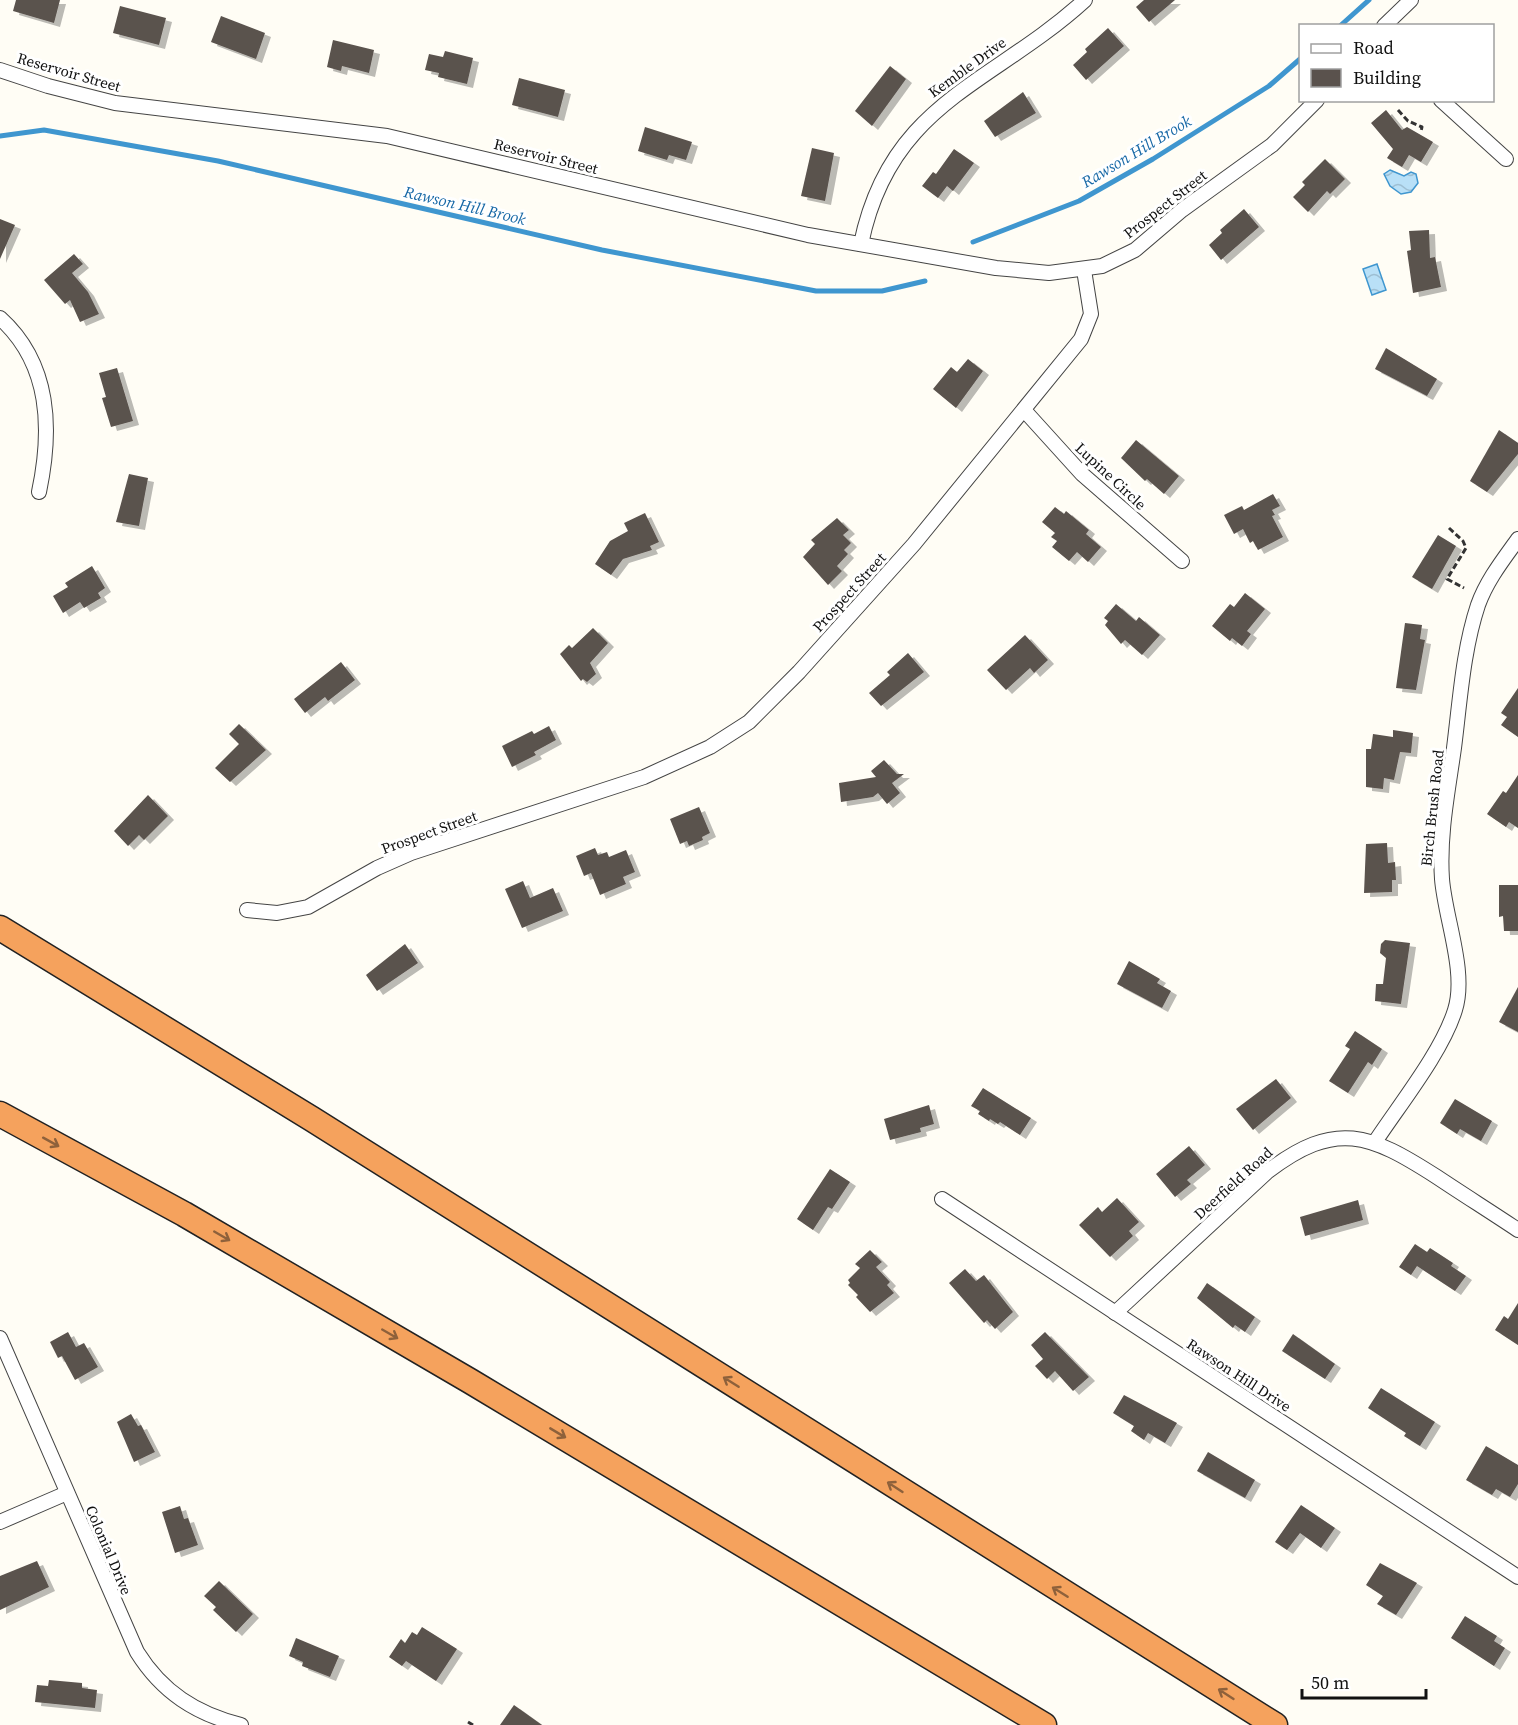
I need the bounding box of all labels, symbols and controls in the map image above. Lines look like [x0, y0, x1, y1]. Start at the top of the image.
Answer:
legend [1299, 24, 1494, 102]
street label: Kemble Drive [924, 32, 1010, 102]
text: Road [1353, 35, 1394, 60]
street label: Reservoir Street [15, 47, 123, 97]
text: Building [1353, 65, 1421, 90]
water label: Rawson Hill Brook [1076, 109, 1195, 193]
street label: Reservoir Street [492, 133, 600, 179]
street label: Prospect Street [1119, 165, 1211, 243]
water label: Rawson Hill Brook [401, 180, 528, 230]
street label: Lupine Circle [1071, 438, 1151, 515]
street label: Prospect Street [808, 548, 890, 636]
street label: Birch Brush Road [1415, 748, 1449, 867]
street label: Prospect Street [378, 805, 480, 859]
one-way arrow [42, 1136, 59, 1148]
street label: Deerfield Road [1189, 1142, 1277, 1224]
one-way arrow [213, 1231, 230, 1243]
one-way arrow [382, 1329, 399, 1341]
street label: Rawson Hill Drive [1183, 1333, 1296, 1417]
one-way arrow [723, 1375, 740, 1387]
one-way arrow [549, 1428, 566, 1440]
one-way arrow [887, 1480, 904, 1493]
street label: Colonial Drive [81, 1502, 137, 1598]
one-way arrow [1052, 1585, 1069, 1597]
scale bar [1302, 1662, 1426, 1700]
text: 50 m [1311, 1670, 1349, 1695]
one-way arrow [1218, 1687, 1235, 1699]

